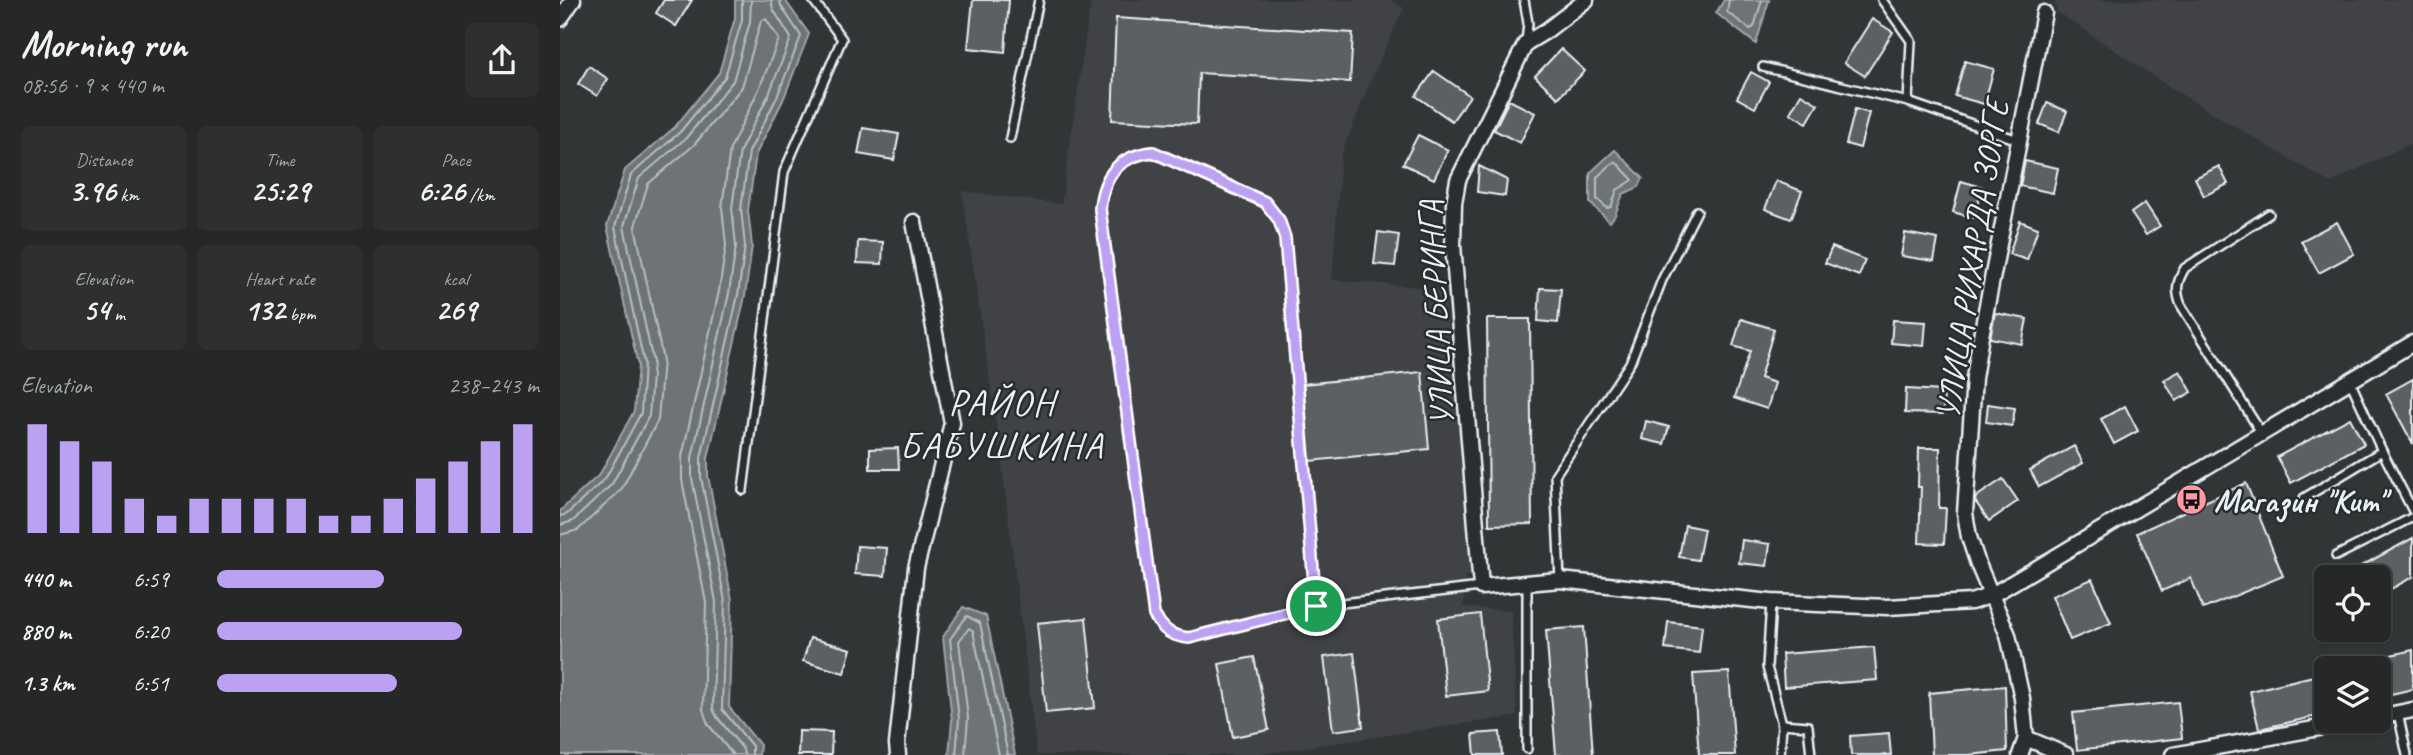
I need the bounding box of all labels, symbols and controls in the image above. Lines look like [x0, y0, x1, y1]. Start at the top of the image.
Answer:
text: Morning run [21, 21, 187, 68]
button: share [465, 23, 539, 97]
text: 08:56 · 9 × 440 m [21, 71, 164, 100]
street label: УЛИЦА РИХАРДА ЗОРГЕ [1926, 93, 2019, 422]
text: Distance [76, 148, 132, 172]
text: Time [265, 148, 295, 172]
text: Pace [441, 148, 471, 172]
text: 3.96 [69, 172, 116, 210]
text: 25:29 [250, 172, 310, 210]
text: 6:26 [417, 172, 465, 210]
text: km [116, 183, 139, 207]
text: /km [465, 183, 495, 207]
street label: УЛИЦА БЕРИНГА [1409, 198, 1463, 427]
text: Elevation [75, 267, 133, 291]
text: Heart rate [245, 267, 315, 291]
text: kcal [443, 267, 469, 291]
text: 54 [83, 291, 110, 329]
text: 132 [244, 291, 285, 329]
text: 269 [436, 291, 476, 329]
text: m [110, 302, 125, 326]
text: bpm [285, 302, 316, 326]
text: Elevation [21, 371, 92, 400]
text: 238–243 m [448, 371, 539, 400]
district label: РАЙОН БАБУШКИНА [900, 379, 1104, 469]
place label: Магазин "Кит" [2214, 480, 2392, 523]
bus stop icon: Магазин "Кит" [2174, 483, 2208, 517]
text: 440 m [21, 565, 71, 594]
text: 6:59 [133, 565, 169, 594]
map controls [2314, 565, 2391, 733]
button: locate [2314, 565, 2391, 642]
pin [1286, 576, 1346, 636]
icon: arrive [1297, 587, 1335, 625]
text: 880 m [21, 617, 71, 646]
text: 6:20 [133, 617, 169, 646]
button: layers [2314, 656, 2391, 733]
text: 1.3 km [21, 669, 75, 698]
text: 6:51 [133, 669, 169, 698]

